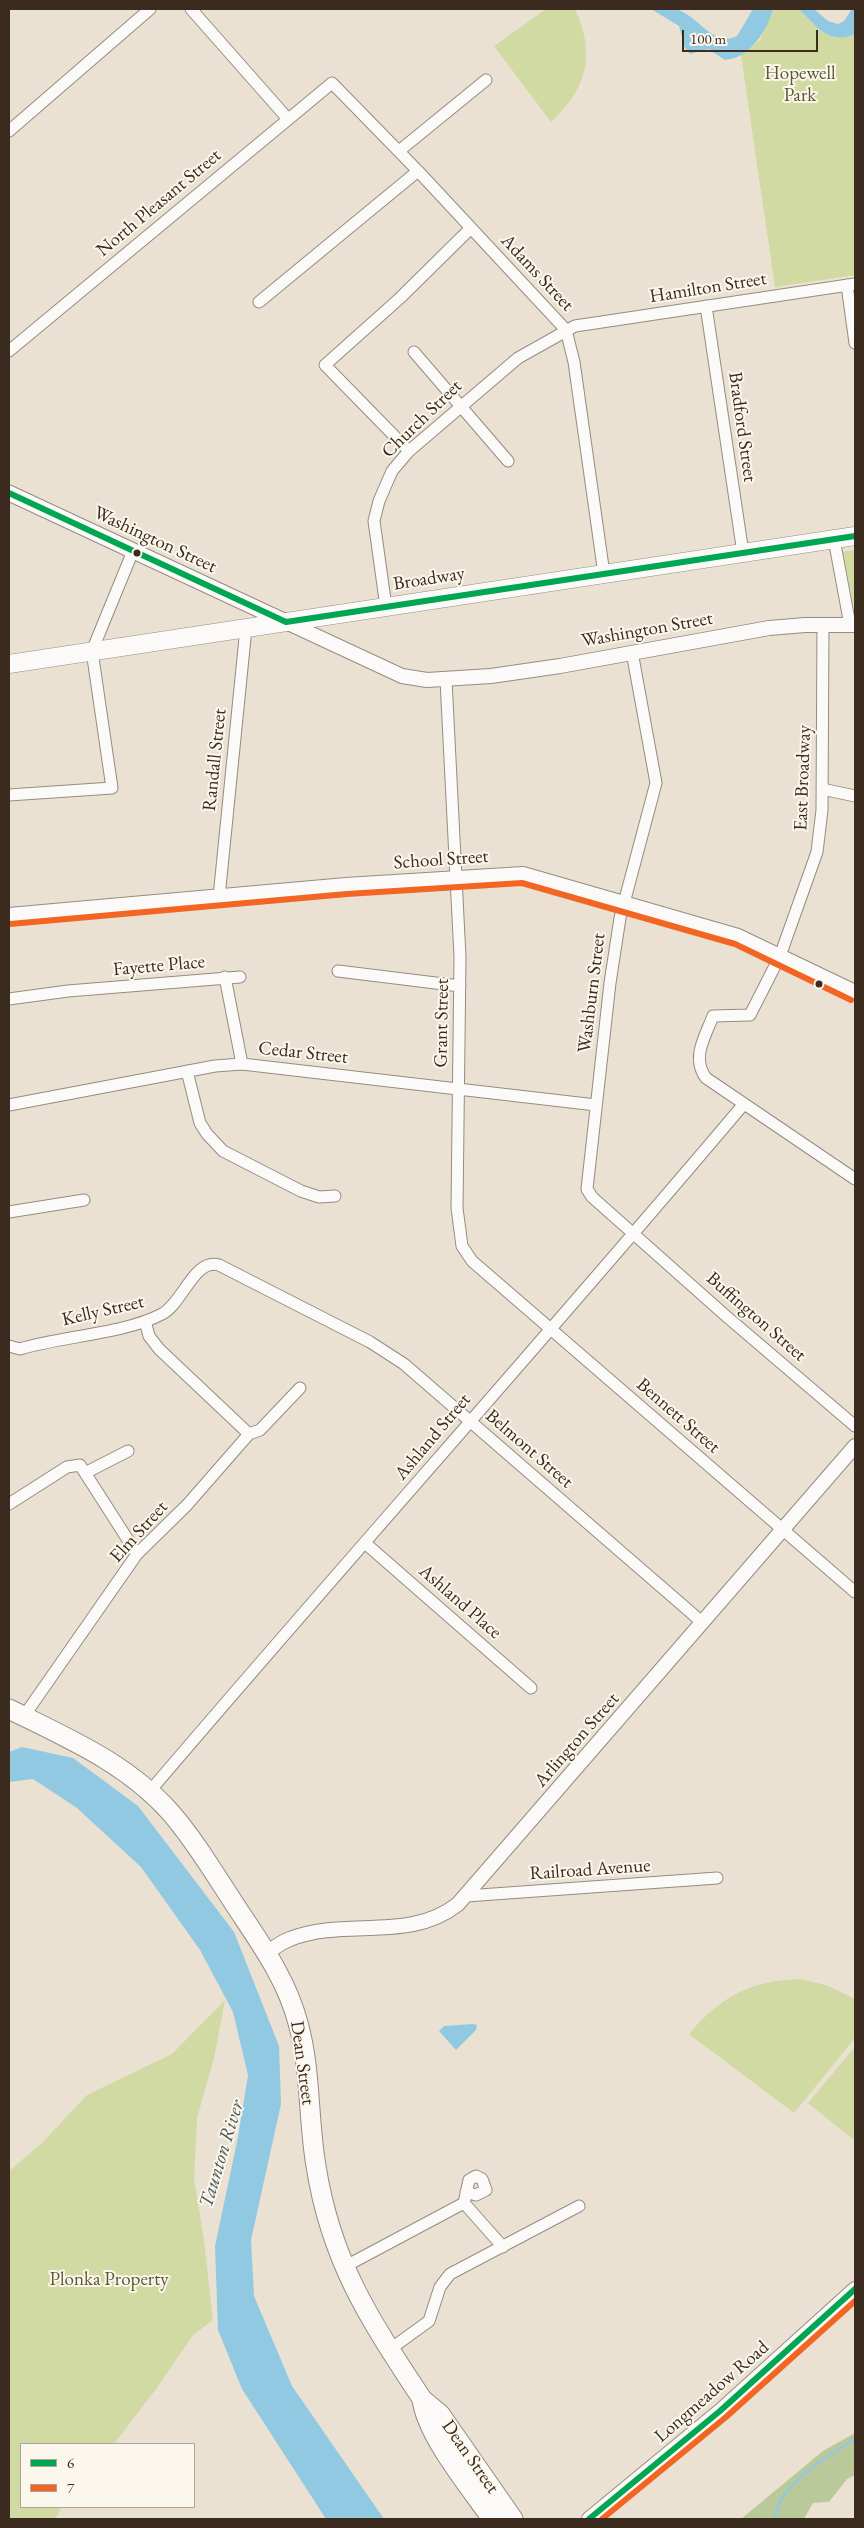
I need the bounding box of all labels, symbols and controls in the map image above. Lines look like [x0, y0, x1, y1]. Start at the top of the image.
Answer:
scale bar [684, 20, 820, 52]
text: 100 m [690, 29, 726, 48]
park label: Hopewell Park [764, 63, 836, 107]
street label: North Pleasant Street [92, 144, 226, 262]
street label: Adams Street [496, 230, 578, 316]
street label: Hamilton Street [648, 268, 768, 308]
street label: Bradford Street [723, 370, 761, 484]
street label: Church Street [377, 375, 467, 463]
street label: Washington Street [90, 502, 220, 578]
unlabelled marker [132, 548, 142, 558]
street label: Broadway [392, 562, 466, 596]
street label: Washington Street [580, 607, 714, 653]
street label: Randall Street [198, 708, 232, 812]
street label: East Broadway [790, 725, 816, 831]
street label: School Street [393, 845, 489, 875]
street label: Washburn Street [573, 932, 611, 1054]
street label: Fayette Place [112, 951, 206, 981]
street label: Grant Street [430, 978, 454, 1068]
unlabelled marker [814, 979, 824, 989]
street label: Cedar Street [257, 1037, 349, 1069]
street label: Buffington Street [701, 1267, 811, 1367]
street label: Kelly Street [60, 1291, 146, 1331]
street label: Bennett Street [631, 1373, 725, 1459]
street label: Ashland Street [390, 1389, 476, 1485]
street label: Belmont Street [480, 1405, 578, 1493]
street label: Elm Street [105, 1496, 173, 1568]
street label: Ashland Place [414, 1560, 506, 1644]
street label: Arlington Street [530, 1688, 624, 1792]
street label: Railroad Avenue [529, 1854, 651, 1886]
street label: Dean Street [285, 2019, 319, 2107]
water label: Taunton River [194, 2097, 250, 2211]
park label: Plonka Property [50, 2269, 168, 2291]
street label: Longmeadow Road [650, 2336, 774, 2448]
street label: Dean Street [436, 2416, 504, 2498]
legend [20, 2443, 195, 2508]
text: 6 [67, 2453, 74, 2472]
text: 7 [67, 2478, 74, 2497]

